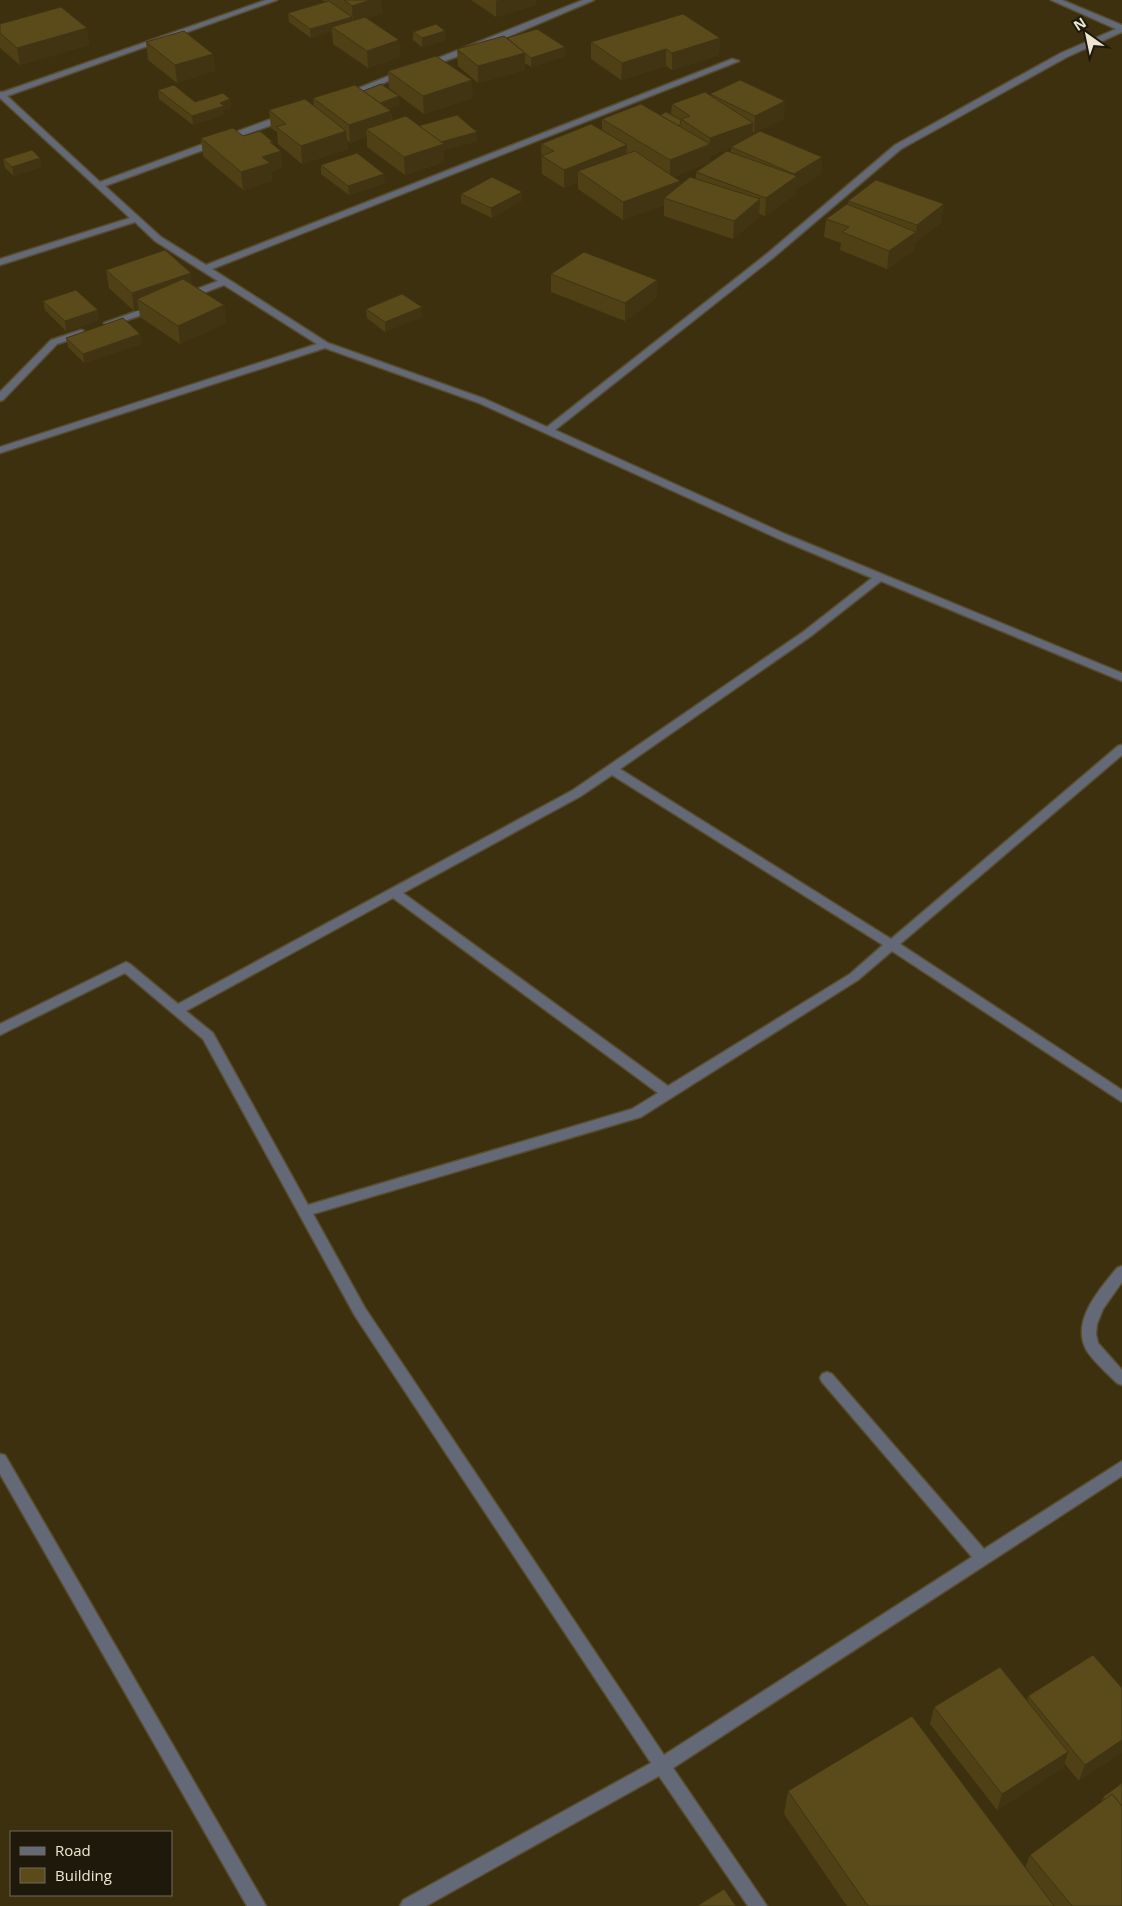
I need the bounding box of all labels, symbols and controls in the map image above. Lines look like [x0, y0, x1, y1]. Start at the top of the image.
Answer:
north arrow [1062, 10, 1112, 60]
text: N [1070, 13, 1090, 35]
legend [10, 1831, 172, 1896]
text: Road [55, 1840, 91, 1860]
text: Building [55, 1865, 112, 1885]

